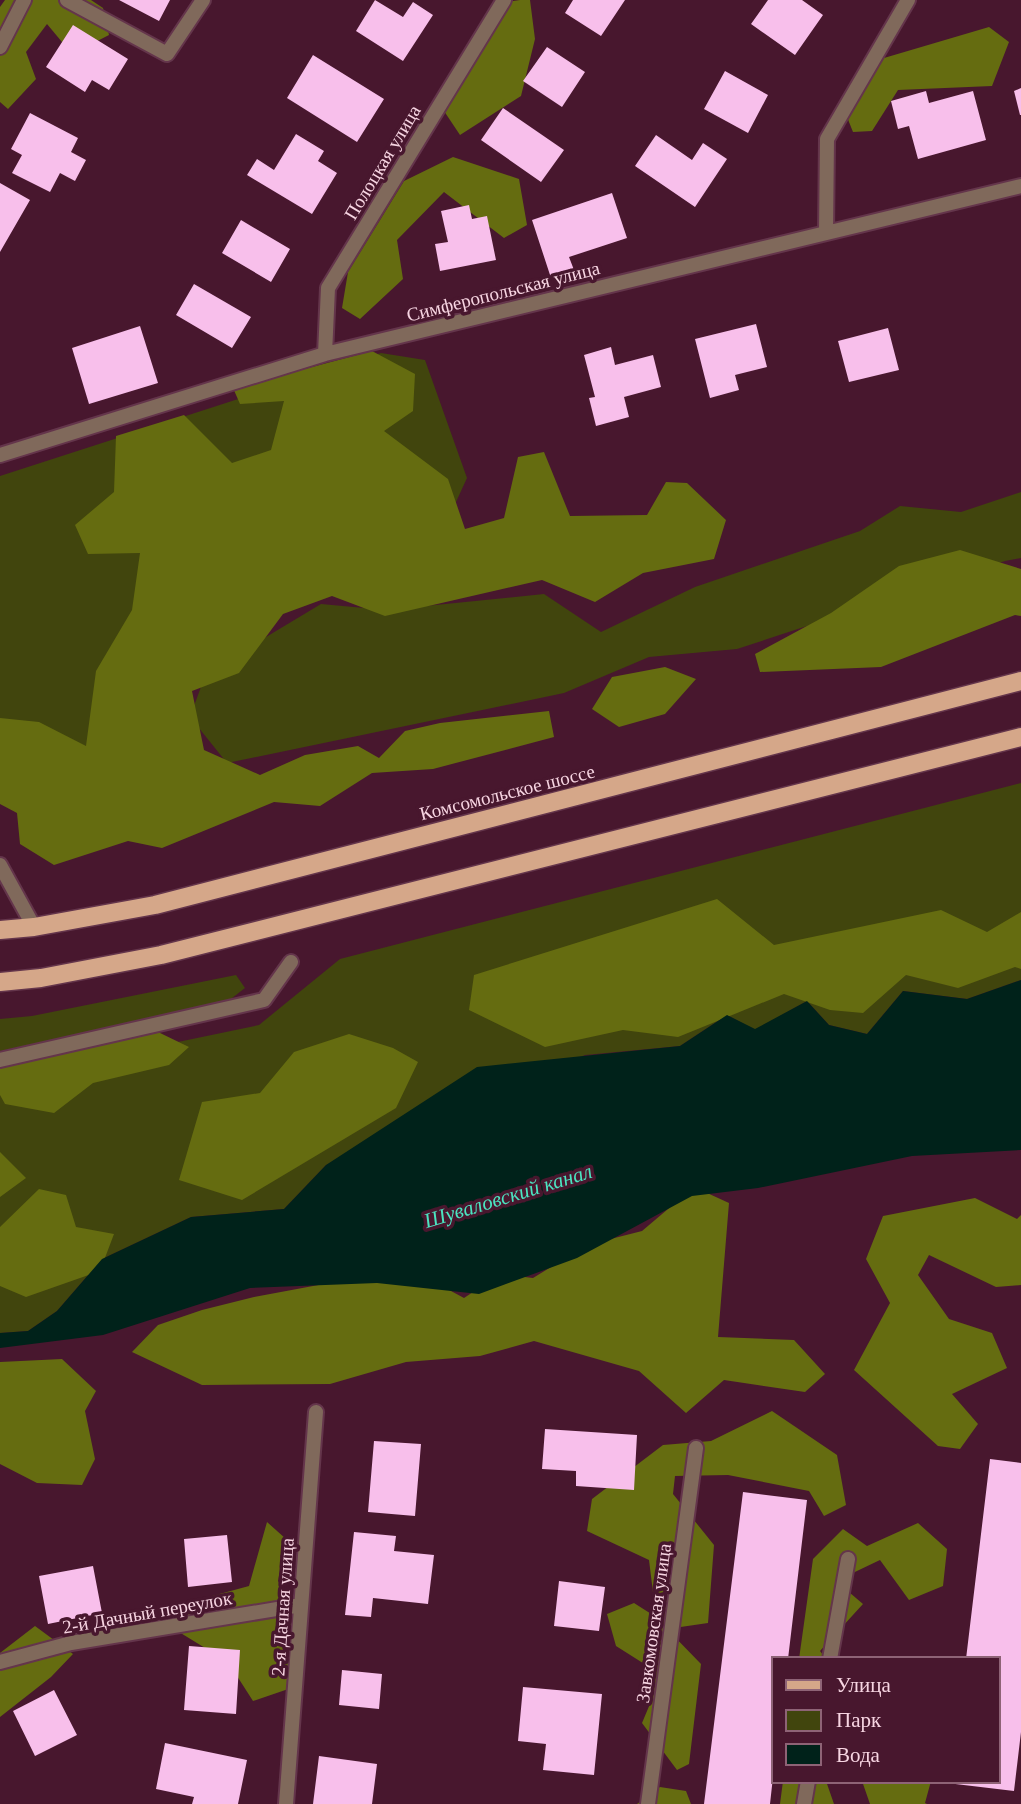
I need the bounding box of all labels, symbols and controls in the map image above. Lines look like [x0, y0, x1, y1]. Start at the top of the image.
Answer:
street label: Полоцкая улица [340, 101, 425, 223]
street label: Симферопольская улица [404, 257, 602, 326]
street label: Комсомольское шоссе [417, 761, 597, 824]
water label: Шуваловский канал [420, 1159, 595, 1233]
street label: 2-я Дачная улица [267, 1537, 298, 1677]
street label: Завкомовская улица [632, 1541, 675, 1704]
street label: 2-й Дачный переулок [61, 1587, 234, 1638]
legend [772, 1657, 1000, 1783]
text: Улица [836, 1673, 891, 1697]
text: Парк [836, 1708, 882, 1732]
text: Вода [836, 1743, 881, 1767]

